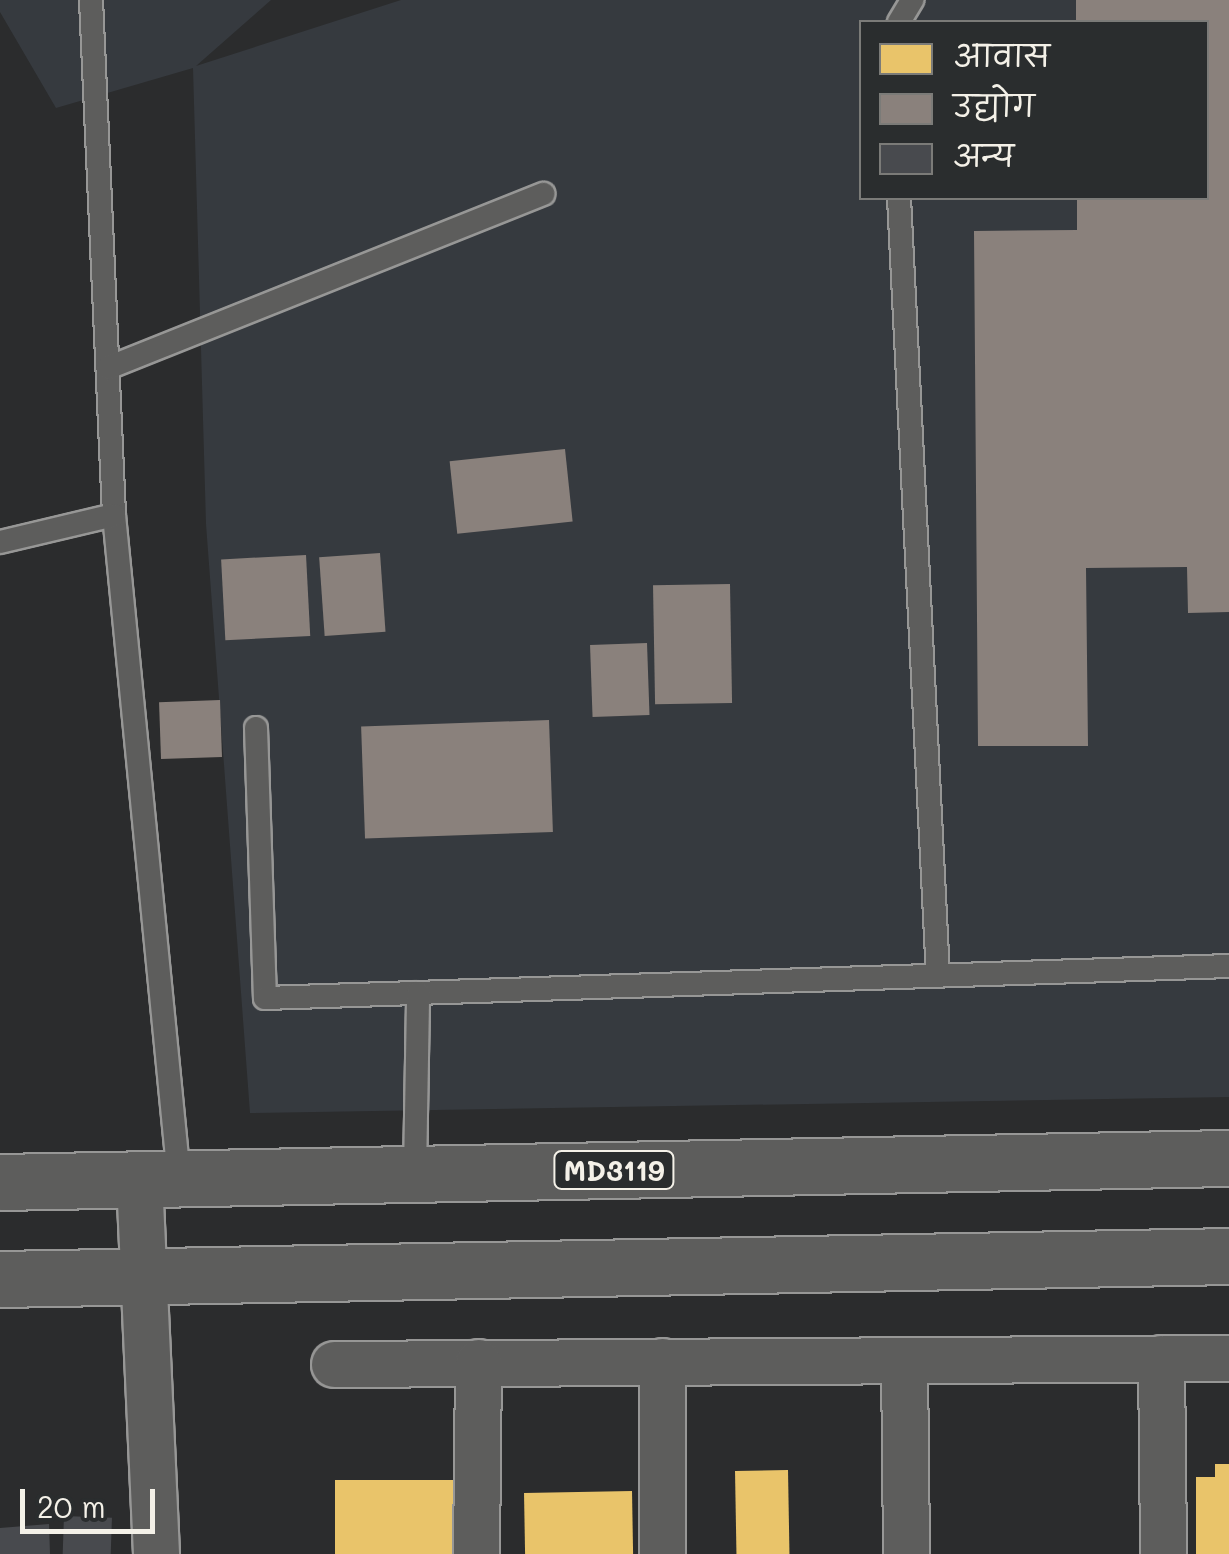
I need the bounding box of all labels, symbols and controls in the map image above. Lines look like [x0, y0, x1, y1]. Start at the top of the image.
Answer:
legend [859, 20, 1209, 200]
text: आवास [953, 35, 1050, 75]
text: उद्योग [953, 85, 1035, 125]
text: अन्य [953, 135, 1014, 175]
road number: MD3119 [552, 1147, 676, 1193]
scale bar [25, 1469, 160, 1531]
text: 20 m [37, 1486, 106, 1526]

